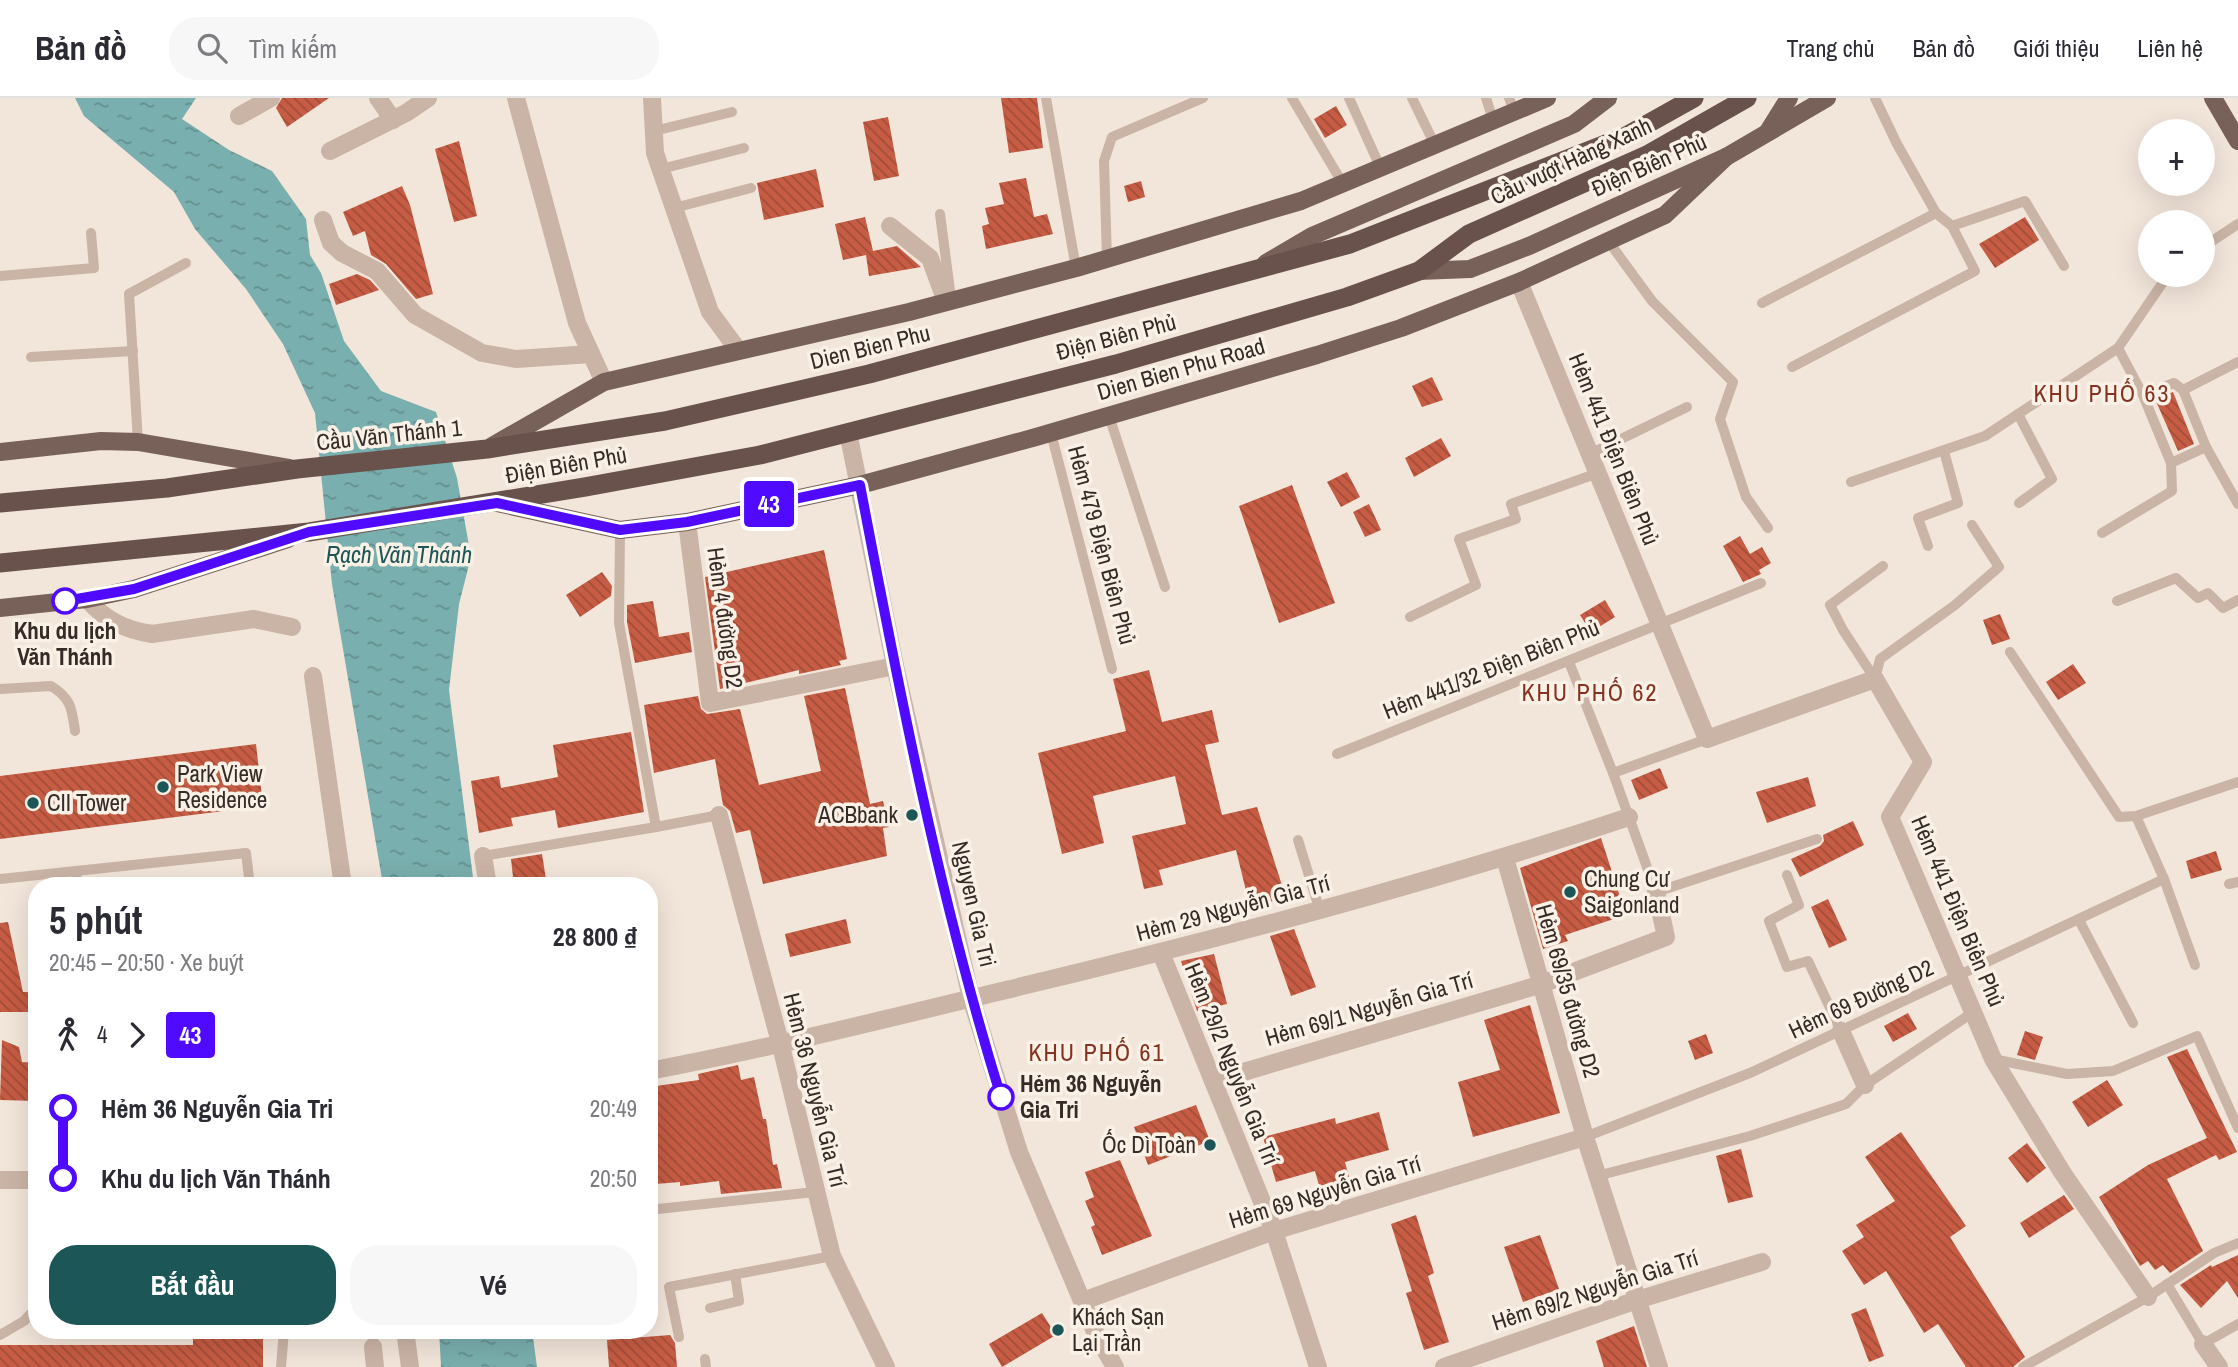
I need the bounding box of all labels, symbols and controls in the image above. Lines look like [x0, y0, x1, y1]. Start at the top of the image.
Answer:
search box [169, 17, 659, 80]
text: Bản đồ [35, 26, 127, 70]
icon: search [193, 29, 231, 67]
text: Tìm kiếm [249, 31, 337, 66]
text: Trang chủ [1787, 32, 1874, 64]
text: Bản đồ [1912, 32, 1975, 64]
text: Giới thiệu [2013, 32, 2099, 64]
text: Liên hệ [2137, 32, 2203, 64]
street label: Cầu vượt Hàng Xanh [1485, 110, 1657, 212]
map controls [2138, 119, 2215, 287]
button: + [2138, 119, 2215, 196]
street label: Điện Biên Phủ [1586, 125, 1711, 204]
button: − [2138, 210, 2215, 287]
street label: Điện Biên Phủ [1053, 306, 1179, 367]
street label: Dien Bien Phu [807, 317, 933, 376]
street label: Dien Bien Phu Road [1093, 330, 1268, 407]
street label: Hẻm 441 Điện Biên Phủ [1562, 348, 1667, 549]
district label: KHU PHỐ 63 [2033, 377, 2171, 409]
street label: Cầu Văn Thánh 1 [315, 411, 464, 458]
street label: Điện Biên Phủ [503, 439, 629, 490]
street label: Hẻm 479 Điện Biên Phủ [1061, 442, 1144, 648]
line badge: 43 [738, 481, 800, 527]
text: 43 [758, 488, 780, 520]
water label: Rạch Văn Thánh [326, 538, 472, 570]
street label: Hẻm 4 đường D2 [700, 545, 751, 691]
marker: Khu du lịch Văn Thánh [52, 588, 78, 614]
street label: Hẻm 441/32 Điện Biên Phủ [1378, 611, 1604, 726]
place label: Khu du lịch Văn Thánh [14, 615, 116, 672]
district label: KHU PHỐ 62 [1521, 676, 1659, 708]
place label: Park View Residence [177, 758, 267, 815]
marker: Park View Residence [155, 779, 171, 795]
place label: CII Tower [47, 787, 127, 818]
marker: CII Tower [25, 795, 41, 811]
place label: ACBbank [817, 799, 899, 830]
marker: ACBbank [904, 807, 920, 823]
street label: Hẻm 441 Điện Biên Phủ [1904, 811, 2013, 1011]
street label: Nguyen Gia Tri [945, 838, 1004, 970]
place label: Chung Cư Saigonland [1584, 863, 1679, 920]
street label: Hẻm 29 Nguyễn Gia Trí [1133, 867, 1334, 948]
marker: Chung Cư Saigonland [1562, 884, 1578, 900]
text: 5 phút [49, 895, 142, 946]
street label: Hẻm 69/35 đường D2 [1529, 900, 1608, 1081]
text: 28 800 ₫ [553, 919, 637, 954]
text: 20:45 – 20:50 · Xe buýt [49, 947, 244, 978]
street label: Hẻm 69 Đường D2 [1783, 951, 1938, 1046]
street label: Hẻm 29/2 Nguyễn Gia Trí [1178, 958, 1287, 1170]
street label: Hẻm 69/1 Nguyễn Gia Trí [1261, 964, 1477, 1053]
street label: Hẻm 36 Nguyễn Gia Trí [776, 989, 855, 1191]
icon: walk [49, 1016, 87, 1054]
icon: forward [118, 1016, 156, 1054]
text: 4 [97, 1019, 108, 1050]
text: 43 [180, 1019, 201, 1051]
district label: KHU PHỐ 61 [1028, 1036, 1166, 1068]
place label: Hẻm 36 Nguyễn Gia Tri [1020, 1068, 1162, 1125]
marker: Hẻm 36 Nguyễn Gia Tri [988, 1084, 1014, 1110]
text: Hẻm 36 Nguyễn Gia Tri [101, 1091, 333, 1126]
text: 20:49 [590, 1093, 637, 1124]
place label: Ốc Dì Toàn [1102, 1129, 1196, 1160]
marker: Ốc Dì Toàn [1202, 1137, 1218, 1153]
street label: Hẻm 69 Nguyễn Gia Trí [1225, 1147, 1425, 1235]
text: Khu du lịch Văn Thánh [101, 1161, 331, 1196]
text: 20:50 [590, 1163, 637, 1194]
street label: Hẻm 69/2 Nguyễn Gia Trí [1488, 1241, 1703, 1337]
button: Bắt đầu [49, 1245, 336, 1325]
button: Vé [350, 1245, 637, 1325]
place label: Khách Sạn Lại Trần [1072, 1301, 1164, 1358]
marker: Khách Sạn Lại Trần [1050, 1322, 1066, 1338]

